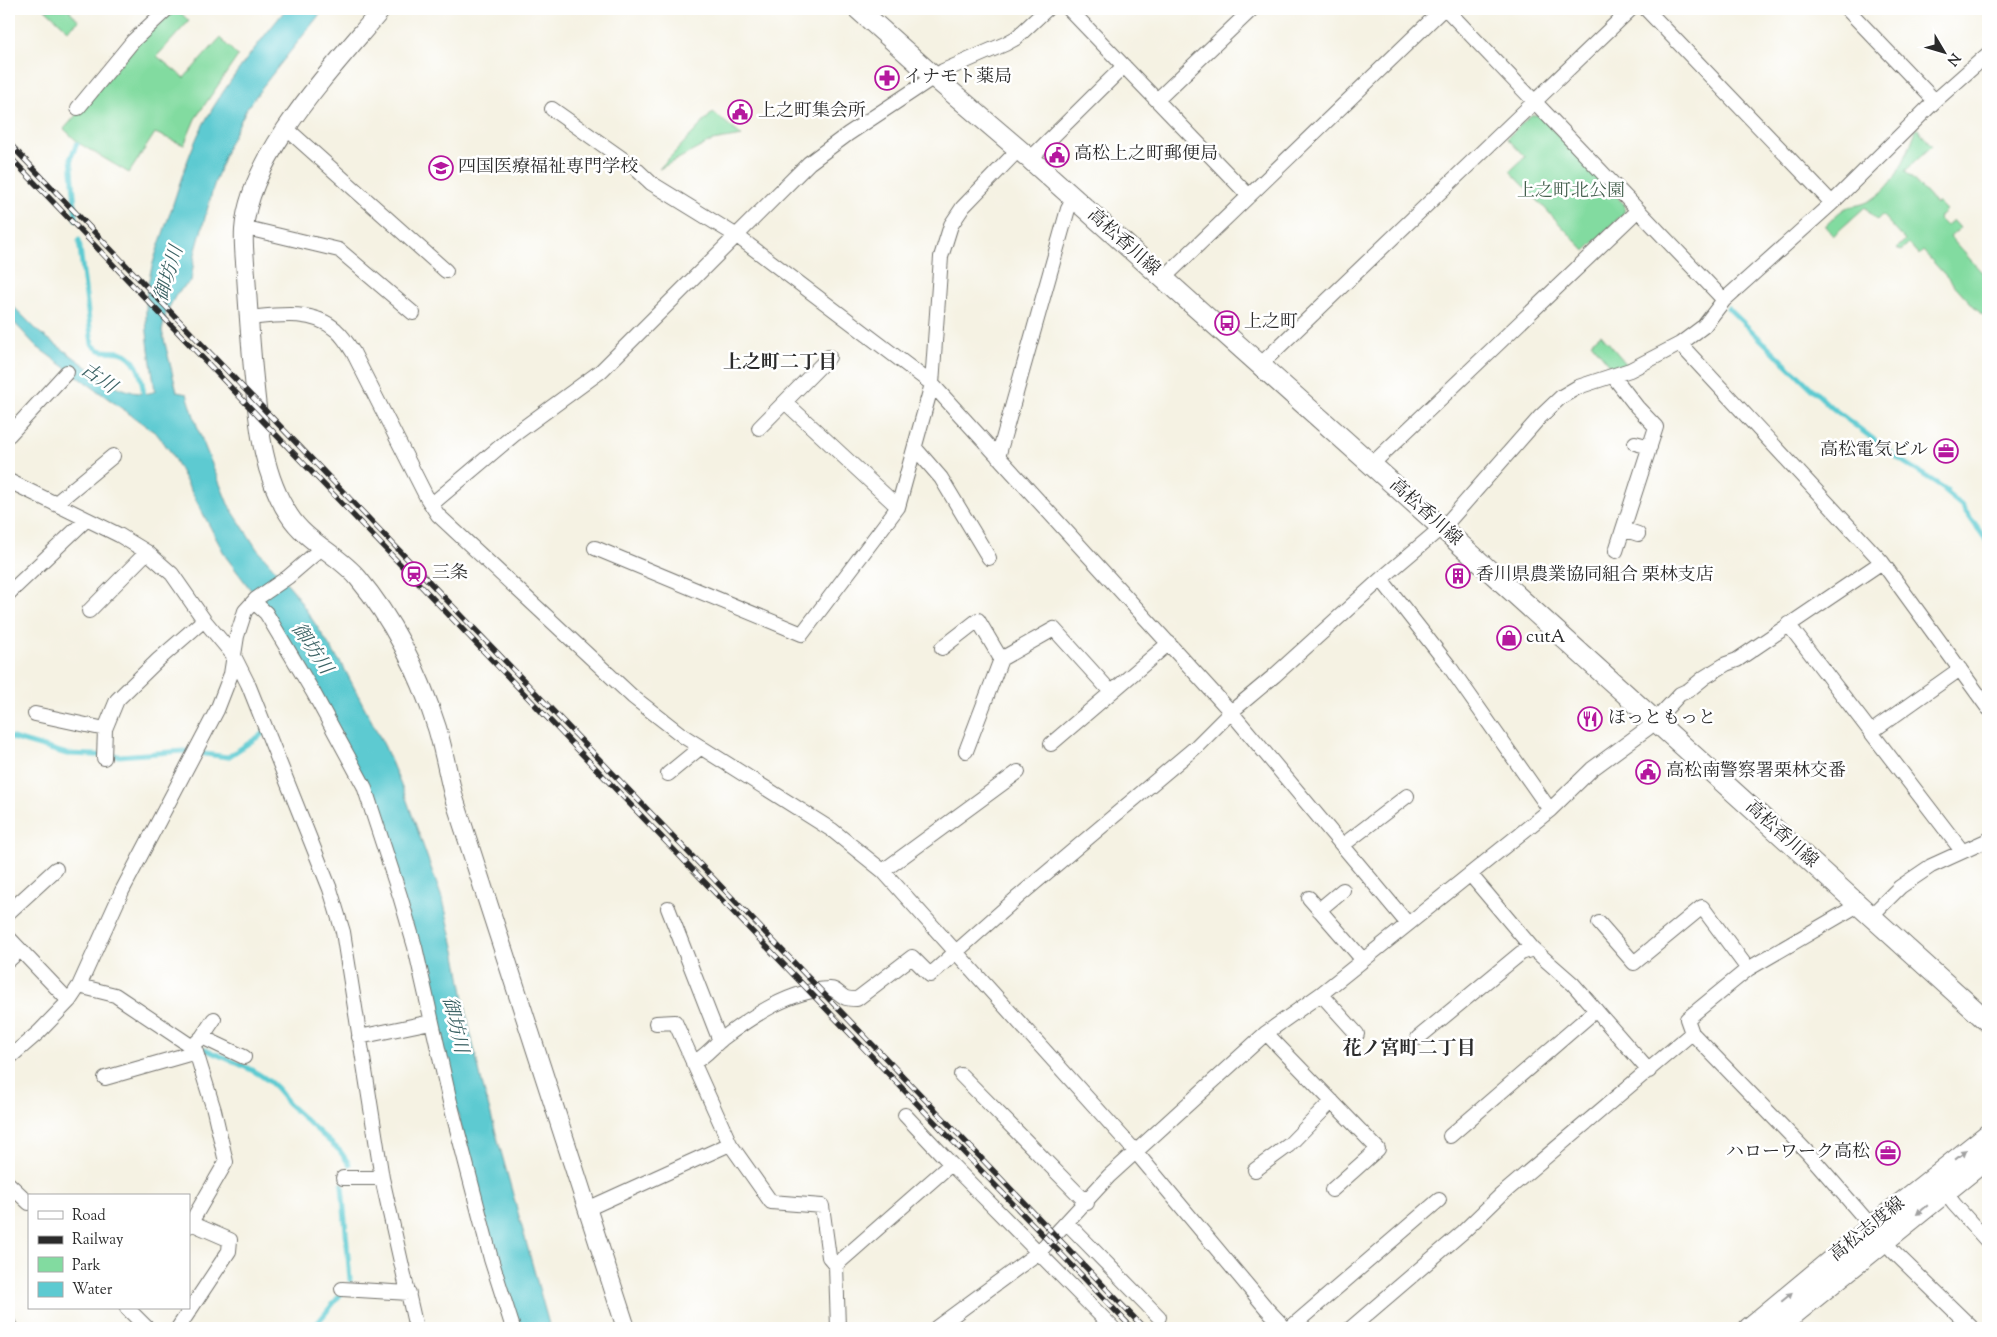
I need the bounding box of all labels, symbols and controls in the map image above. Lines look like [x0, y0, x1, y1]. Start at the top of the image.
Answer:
north arrow [1920, 28, 1970, 78]
text: N [1941, 48, 1964, 69]
pharmacy icon: イナモト薬局 [874, 65, 900, 91]
place label: イナモト薬局 [904, 65, 1012, 91]
public building icon: 上之町集会所 [727, 99, 753, 125]
place label: 上之町集会所 [758, 99, 866, 125]
public building icon: 高松上之町郵便局 [1044, 142, 1070, 168]
place label: 高松上之町郵便局 [1074, 142, 1218, 168]
school or university icon: 四国医療福祉専門学校 [428, 155, 454, 181]
place label: 四国医療福祉専門学校 [458, 155, 638, 181]
park label: 上之町北公園 [1517, 179, 1625, 205]
street label: 高松香川線 [1081, 203, 1165, 283]
water label: 御坊川 [149, 241, 192, 305]
bus stop icon: 上之町 [1214, 310, 1240, 336]
place label: 上之町 [1244, 310, 1298, 336]
district label: 上之町二丁目 [723, 350, 837, 377]
water label: 古川 [75, 357, 123, 402]
place label: 高松電気ビル [1820, 438, 1928, 464]
office icon: 高松電気ビル [1933, 438, 1959, 464]
street label: 高松香川線 [1383, 473, 1467, 553]
station icon: 三条 [401, 561, 427, 587]
place label: 三条 [432, 561, 468, 587]
building icon: 香川県農業協同組合 栗林支店 [1445, 563, 1471, 589]
place label: 香川県農業協同組合 栗林支店 [1476, 563, 1714, 589]
water label: 御坊川 [284, 618, 339, 682]
shop icon: cutA [1496, 625, 1522, 651]
place label: cutA [1526, 625, 1566, 651]
restaurant icon: ほっともっと [1577, 706, 1603, 732]
place label: ほっともっと [1608, 706, 1716, 732]
public building icon: 高松南警察署栗林交番 [1635, 759, 1661, 785]
place label: 高松南警察署栗林交番 [1666, 759, 1846, 785]
street label: 高松香川線 [1739, 795, 1823, 875]
water label: 御坊川 [434, 994, 474, 1058]
district label: 花ノ宮町二丁目 [1342, 1036, 1476, 1063]
place label: ハローワーク高松 [1726, 1140, 1870, 1166]
office icon: ハローワーク高松 [1875, 1140, 1901, 1166]
one-way arrow [1954, 1150, 1967, 1161]
street label: 高松志度線 [1825, 1192, 1911, 1268]
legend [28, 1194, 190, 1310]
one-way arrow [1916, 1204, 1929, 1215]
text: Road [72, 1206, 106, 1227]
text: Railway [72, 1230, 124, 1251]
text: Park [72, 1256, 101, 1277]
text: Water [72, 1280, 113, 1301]
one-way arrow [1780, 1292, 1793, 1303]

